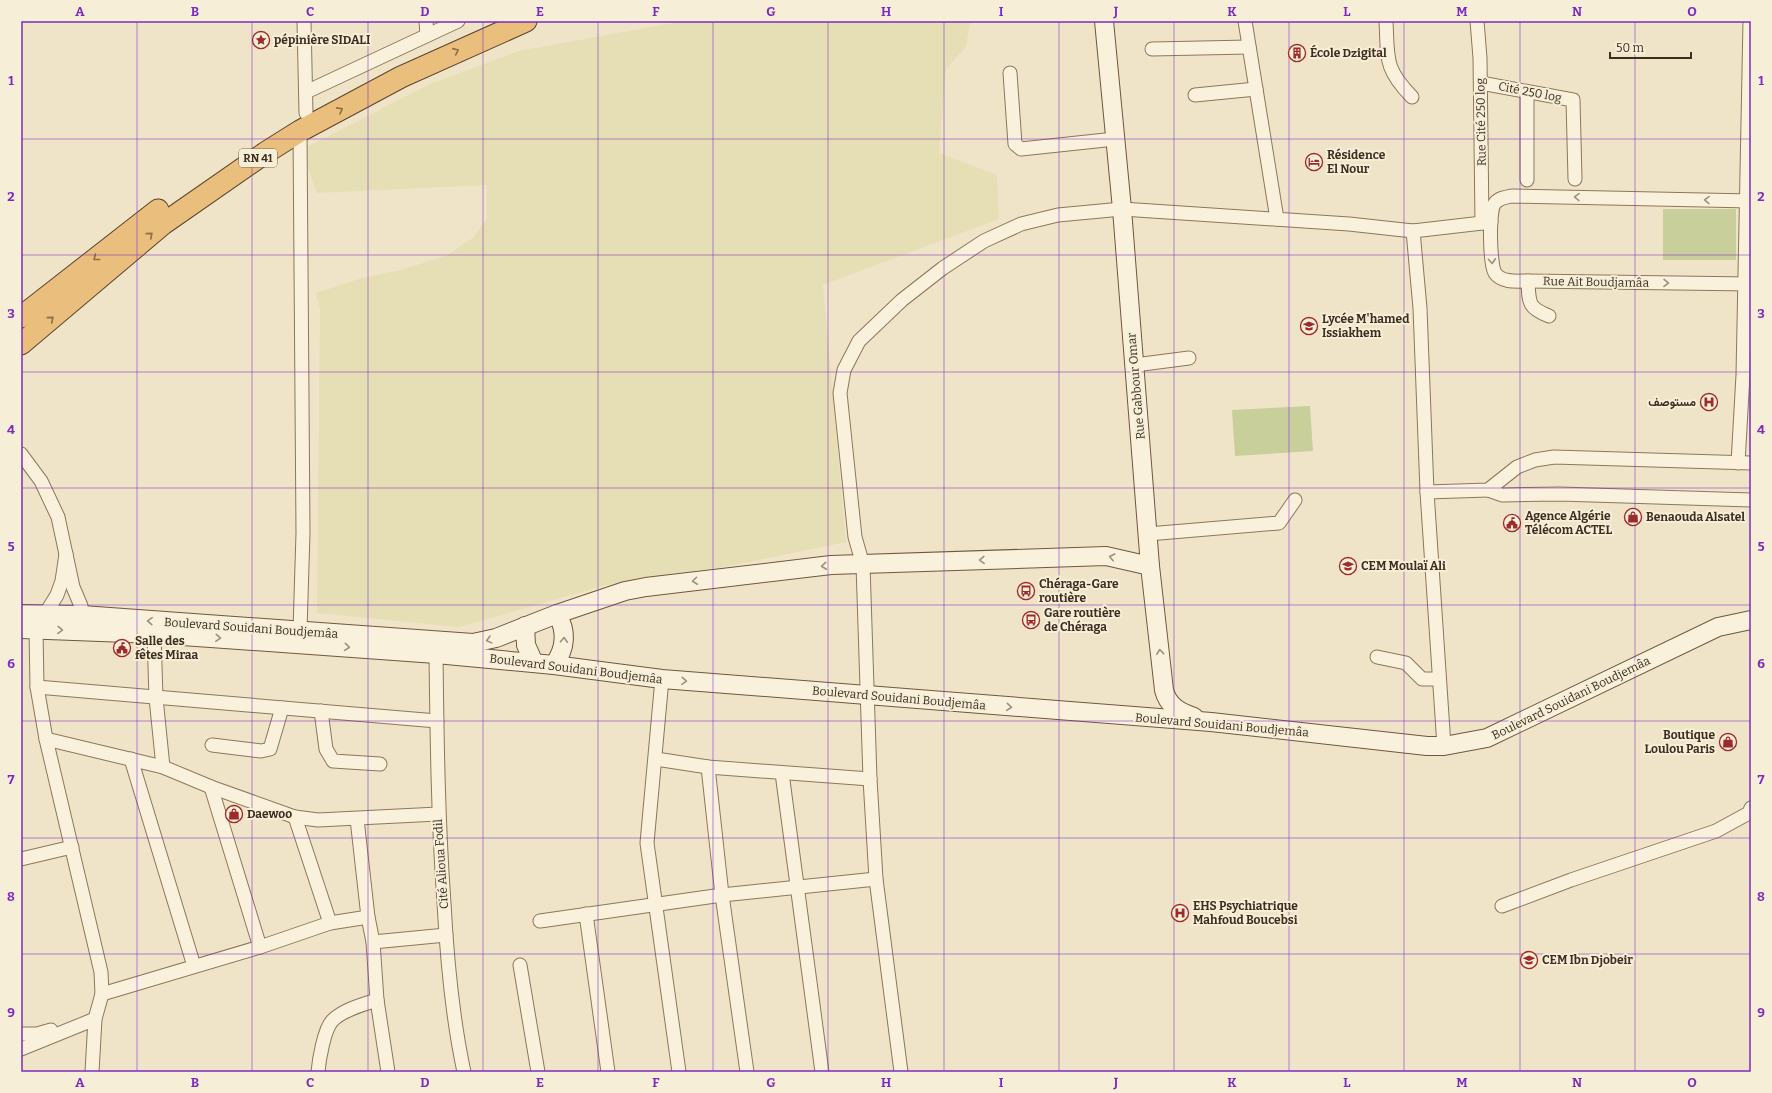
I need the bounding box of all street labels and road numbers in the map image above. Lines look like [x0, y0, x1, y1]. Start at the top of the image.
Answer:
street label: Rue Cité 250 log [1473, 77, 1489, 166]
street label: Cité 250 log [1497, 79, 1563, 105]
road number: RN 41 [239, 149, 277, 167]
street label: Rue Ait Boudjamâa [1543, 274, 1650, 290]
street label: Rue Gabbour Omar [1124, 331, 1148, 440]
street label: Boulevard Souidani Boudjemâa [163, 615, 339, 641]
street label: Boulevard Souidani Boudjemâa [489, 651, 664, 687]
street label: Boulevard Souidani Boudjemâa [1490, 653, 1653, 743]
street label: Boulevard Souidani Boudjemâa [811, 683, 987, 713]
street label: Boulevard Souidani Boudjemâa [1134, 710, 1310, 740]
street label: Cité Alioua Fodil [431, 818, 451, 909]

